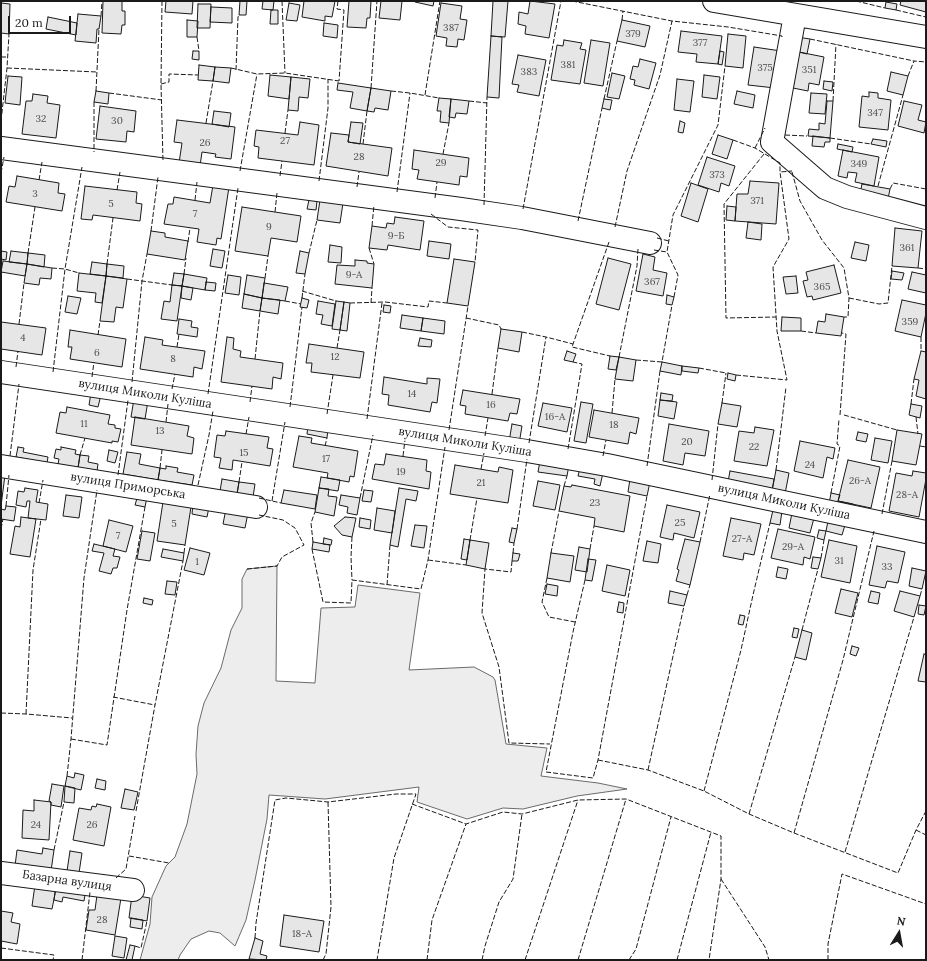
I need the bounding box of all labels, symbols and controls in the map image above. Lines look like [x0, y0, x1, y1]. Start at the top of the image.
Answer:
scale bar [10, 8, 73, 34]
text: 20 m [15, 15, 43, 30]
house number: 387 [443, 22, 459, 34]
house number: 379 [625, 28, 641, 40]
house number: 377 [693, 37, 707, 49]
house number: 381 [561, 59, 575, 71]
house number: 375 [757, 62, 773, 74]
house number: 351 [802, 64, 816, 76]
house number: 383 [521, 66, 537, 78]
house number: 347 [867, 107, 883, 119]
house number: 32 [36, 113, 46, 125]
house number: 30 [111, 115, 123, 127]
house number: 27 [280, 135, 290, 147]
house number: 26 [199, 137, 211, 149]
house number: 28 [354, 151, 364, 163]
house number: 29 [435, 157, 447, 169]
house number: 349 [851, 158, 867, 170]
house number: 373 [709, 169, 725, 181]
house number: 3 [32, 188, 38, 200]
house number: 371 [750, 195, 764, 207]
house number: 5 [108, 198, 114, 210]
house number: 7 [193, 208, 197, 220]
house number: 9 [266, 221, 272, 233]
house number: 9-Б [388, 230, 404, 242]
house number: 361 [900, 242, 914, 254]
house number: 9-А [346, 269, 362, 281]
house number: 367 [644, 276, 660, 288]
house number: 365 [814, 281, 830, 293]
house number: 359 [902, 316, 918, 328]
house number: 4 [20, 332, 26, 344]
house number: 6 [94, 347, 100, 359]
house number: 12 [330, 351, 340, 363]
house number: 8 [170, 353, 176, 365]
street label: вулиця Миколи Куліша [77, 376, 213, 412]
house number: 14 [407, 388, 417, 400]
house number: 16 [486, 399, 496, 411]
house number: 16-А [545, 411, 565, 423]
house number: 11 [80, 418, 88, 430]
house number: 18 [609, 419, 619, 431]
street label: вулиця Миколи Куліша [397, 424, 533, 460]
house number: 13 [155, 425, 165, 437]
house number: 20 [681, 436, 693, 448]
house number: 22 [749, 441, 759, 453]
house number: 15 [239, 447, 249, 459]
house number: 17 [322, 453, 330, 465]
house number: 24 [805, 459, 815, 471]
house number: 19 [396, 466, 406, 478]
street label: вулиця Приморська [69, 470, 187, 502]
house number: 26-А [849, 475, 871, 487]
house number: 21 [476, 477, 486, 489]
street label: вулиця Миколи Куліша [717, 481, 851, 523]
house number: 28-А [896, 489, 918, 501]
house number: 23 [590, 497, 600, 509]
house number: 25 [675, 517, 685, 529]
house number: 5 [171, 518, 177, 530]
house number: 7 [116, 530, 120, 542]
house number: 27-А [732, 533, 752, 545]
house number: 29-А [782, 541, 804, 553]
house number: 31 [834, 555, 844, 567]
house number: 1 [195, 556, 199, 568]
house number: 33 [881, 561, 893, 573]
house number: 24 [31, 819, 41, 831]
house number: 26 [86, 819, 98, 831]
street label: Базарна вулиця [21, 868, 113, 894]
north arrow [879, 913, 919, 953]
house number: 28 [97, 914, 107, 926]
text: N [896, 914, 907, 929]
house number: 18-А [292, 928, 312, 940]

